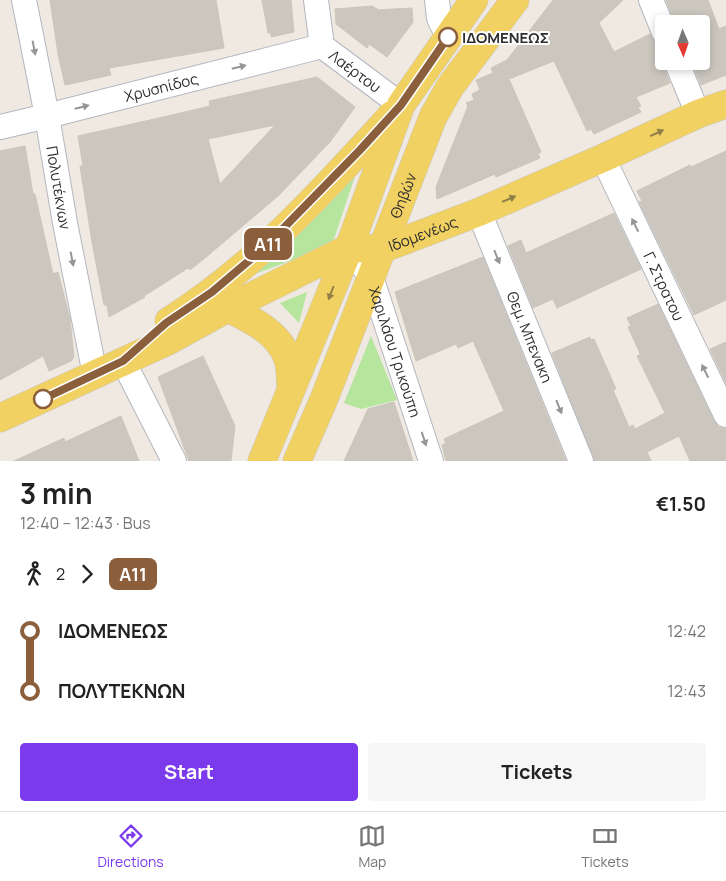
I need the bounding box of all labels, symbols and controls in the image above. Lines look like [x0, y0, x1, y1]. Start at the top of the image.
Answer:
north arrow [655, 15, 710, 70]
map controls [655, 15, 710, 70]
marker: ΙΔΟΜΕΝΕΩΣ [438, 27, 458, 47]
place label: ΙΔΟΜΕΝΕΩΣ [462, 27, 549, 48]
one-way arrow [30, 40, 38, 56]
street label: Λαέρτου [325, 45, 386, 97]
one-way arrow [231, 63, 246, 71]
street label: Χρυσηίδος [122, 67, 200, 106]
one-way arrow [74, 103, 89, 111]
one-way arrow [650, 129, 664, 137]
street label: Πολυτέκνων [42, 144, 77, 232]
street label: Θηβών [384, 169, 421, 221]
one-way arrow [502, 194, 516, 202]
street label: Ιδομενέως [385, 211, 460, 256]
one-way arrow [631, 218, 639, 232]
line badge: Α11 [239, 228, 297, 260]
text: Α11 [254, 232, 282, 256]
street label: Γ. Στρατου [639, 248, 690, 324]
one-way arrow [494, 250, 502, 264]
one-way arrow [68, 252, 76, 267]
street label: Χαριλάου Τρικούπη [364, 284, 427, 420]
one-way arrow [327, 286, 335, 301]
street label: Θεμ. Μπενακη [502, 288, 558, 386]
one-way arrow [701, 364, 709, 379]
unlabelled marker [33, 389, 53, 409]
one-way arrow [555, 400, 563, 415]
one-way arrow [421, 432, 429, 447]
text: 3 min [20, 474, 92, 512]
text: €1.50 [656, 491, 706, 517]
text: 12:40 – 12:43 · Bus [20, 512, 151, 534]
icon: walk [20, 560, 48, 588]
icon: forward [73, 560, 101, 588]
text: Α11 [119, 562, 147, 586]
text: 2 [56, 563, 65, 585]
text: ΙΔΟΜΕΝΕΩΣ [58, 618, 168, 644]
text: 12:42 [667, 620, 706, 642]
text: ΠΟΛΥΤΕΚΝΩΝ [58, 678, 185, 704]
text: 12:43 [668, 680, 706, 702]
button: Start [20, 743, 358, 801]
button: Tickets [368, 743, 706, 801]
tab: Directions [97, 822, 164, 871]
tab: Map [358, 822, 386, 871]
tab: Tickets [581, 822, 629, 871]

